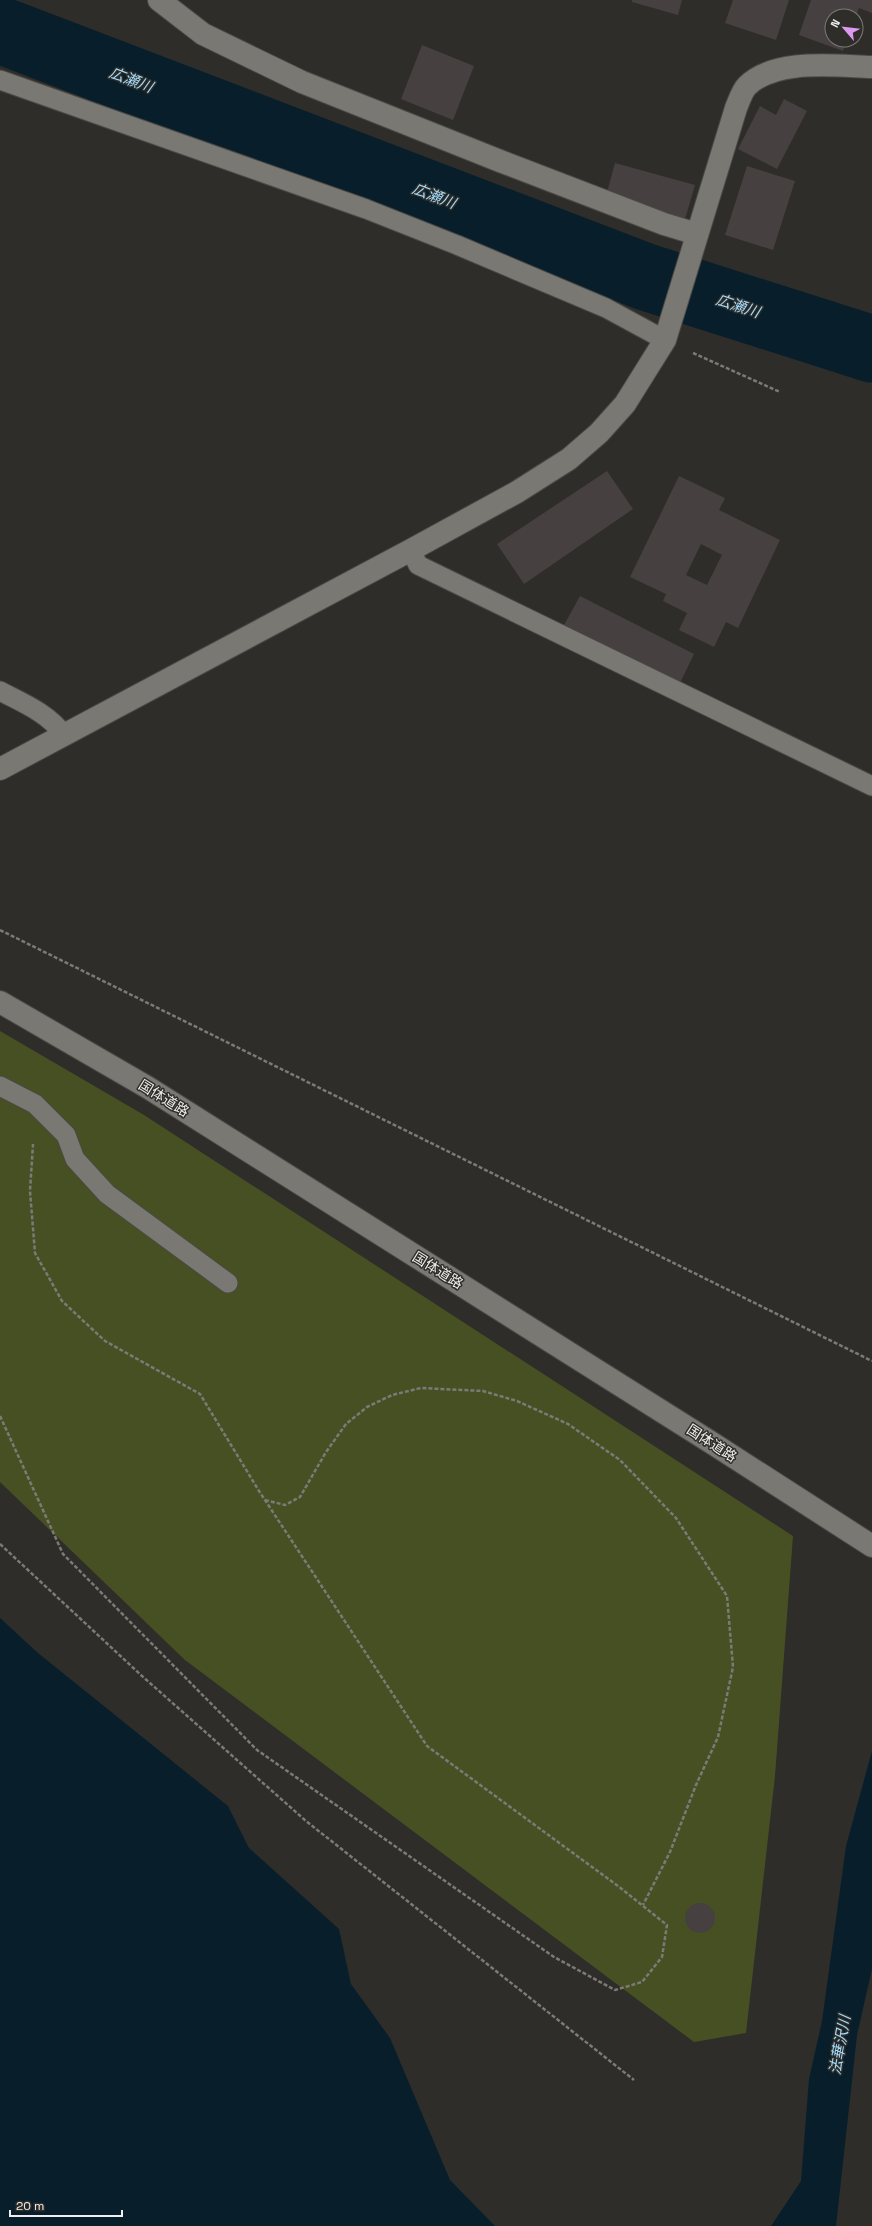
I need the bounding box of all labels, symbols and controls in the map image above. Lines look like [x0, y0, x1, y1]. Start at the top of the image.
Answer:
north arrow [824, 8, 864, 48]
text: N [827, 17, 843, 30]
water label: 広瀬川 [107, 63, 157, 97]
water label: 広瀬川 [410, 179, 460, 213]
water label: 広瀬川 [714, 290, 764, 322]
street label: 国体道路 [135, 1076, 193, 1120]
street label: 国体道路 [409, 1248, 467, 1292]
street label: 国体道路 [684, 1420, 740, 1466]
water label: 法華沢川 [825, 2012, 854, 2076]
scale bar [10, 2192, 122, 2218]
text: 20 m [16, 2198, 44, 2214]

